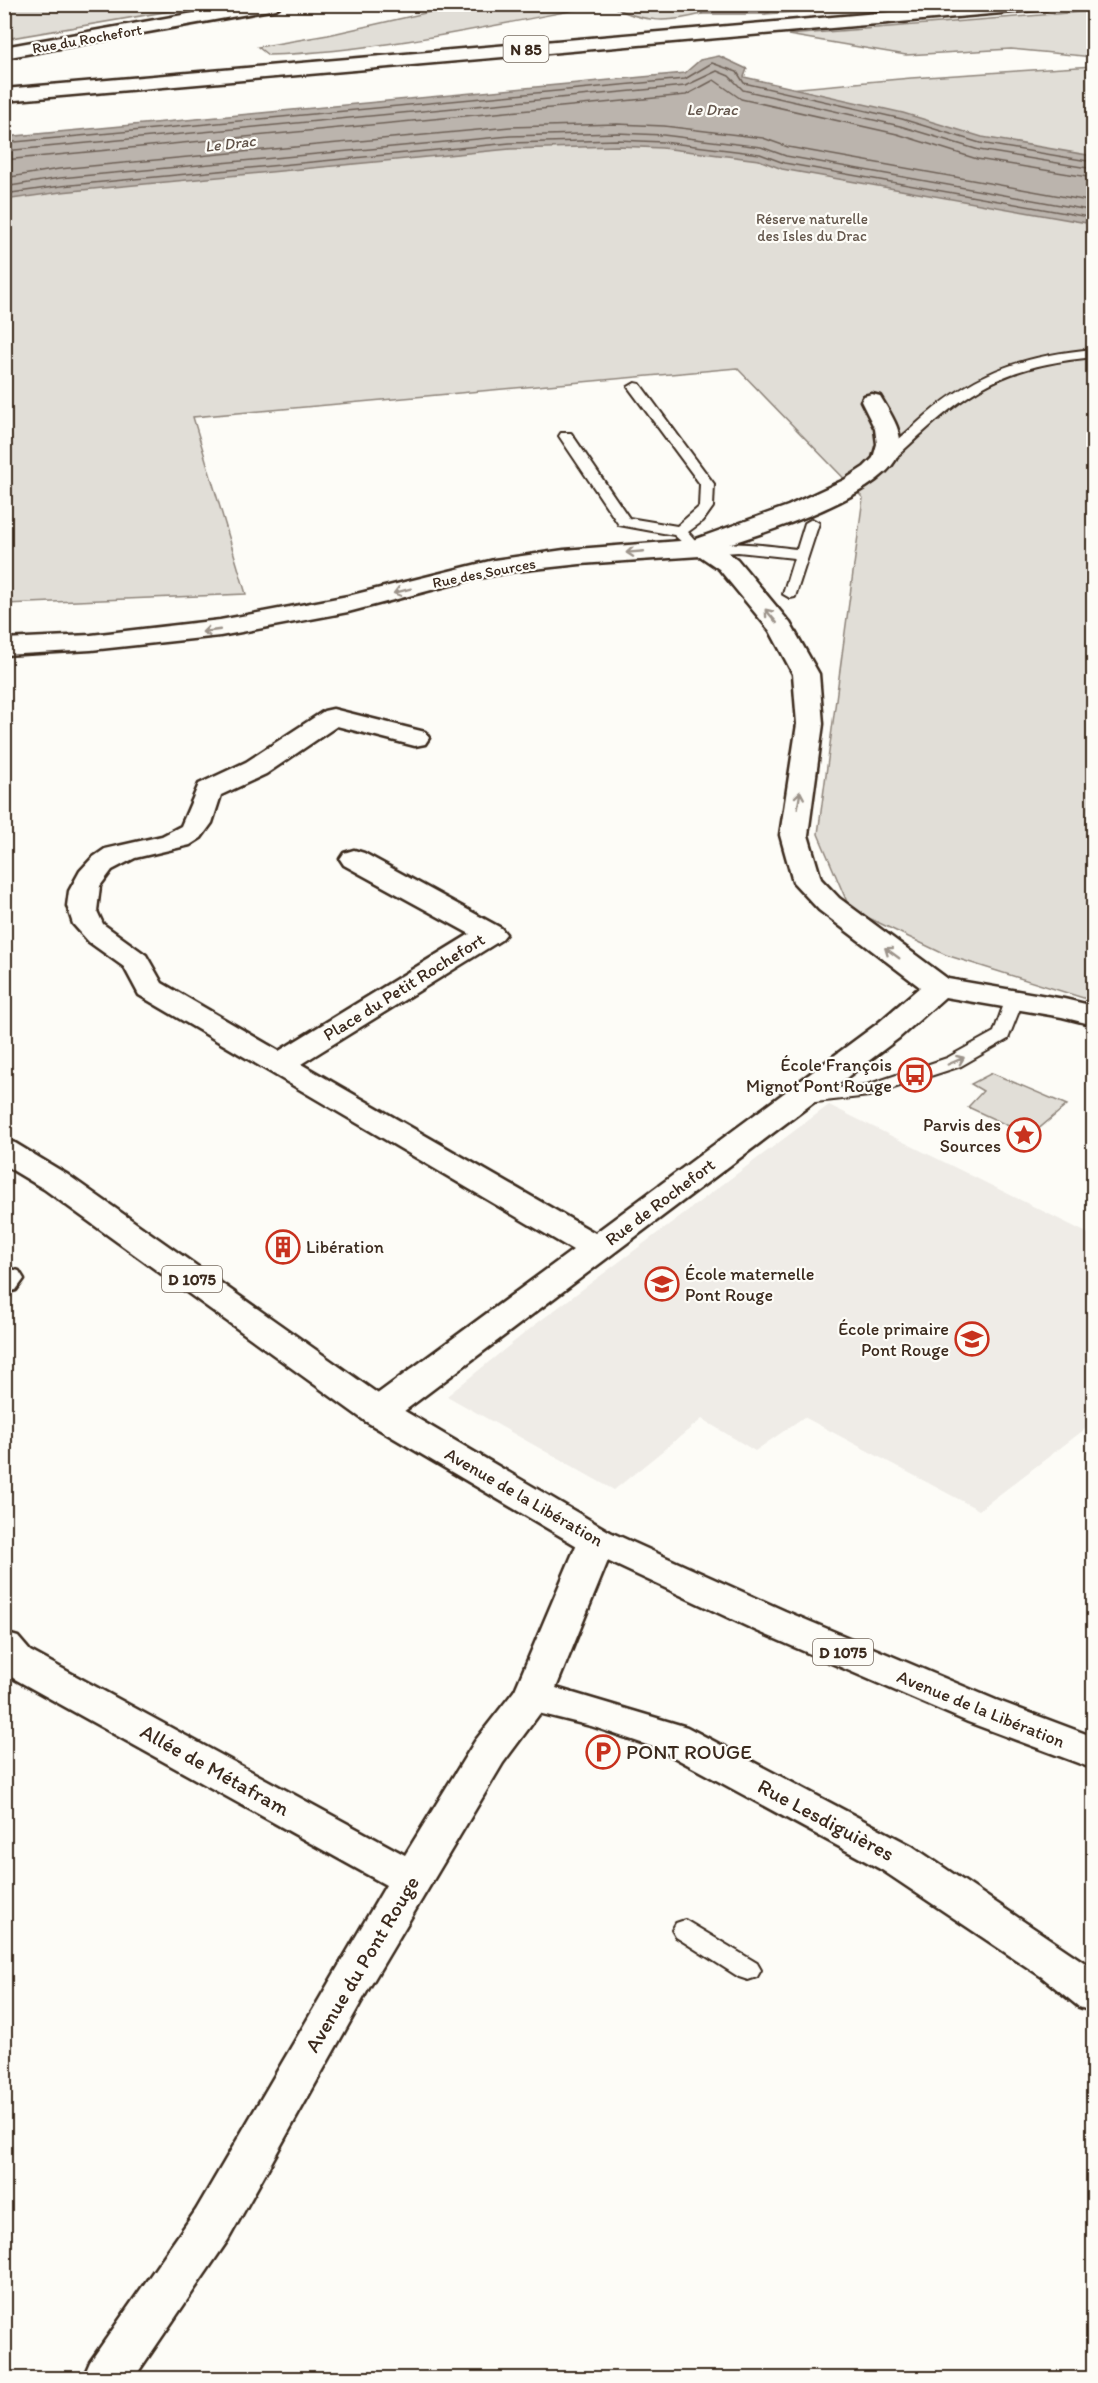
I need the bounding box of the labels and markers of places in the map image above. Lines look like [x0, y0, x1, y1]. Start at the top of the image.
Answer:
place label: École François Mignot Pont Rouge [746, 1054, 892, 1097]
bus stop icon: École François Mignot Pont Rouge [897, 1057, 933, 1093]
place label: Parvis des Sources [923, 1114, 1001, 1157]
place icon: Parvis des Sources [1006, 1117, 1042, 1153]
building icon: Libération [265, 1229, 301, 1265]
place label: Libération [306, 1236, 384, 1258]
place label: École maternelle Pont Rouge [685, 1263, 815, 1306]
school or university icon: École maternelle Pont Rouge [644, 1266, 680, 1302]
place label: École primaire Pont Rouge [838, 1318, 949, 1361]
school or university icon: École primaire Pont Rouge [954, 1321, 990, 1357]
parking icon: PONT ROUGE [585, 1734, 621, 1770]
place label: PONT ROUGE [626, 1739, 752, 1764]

